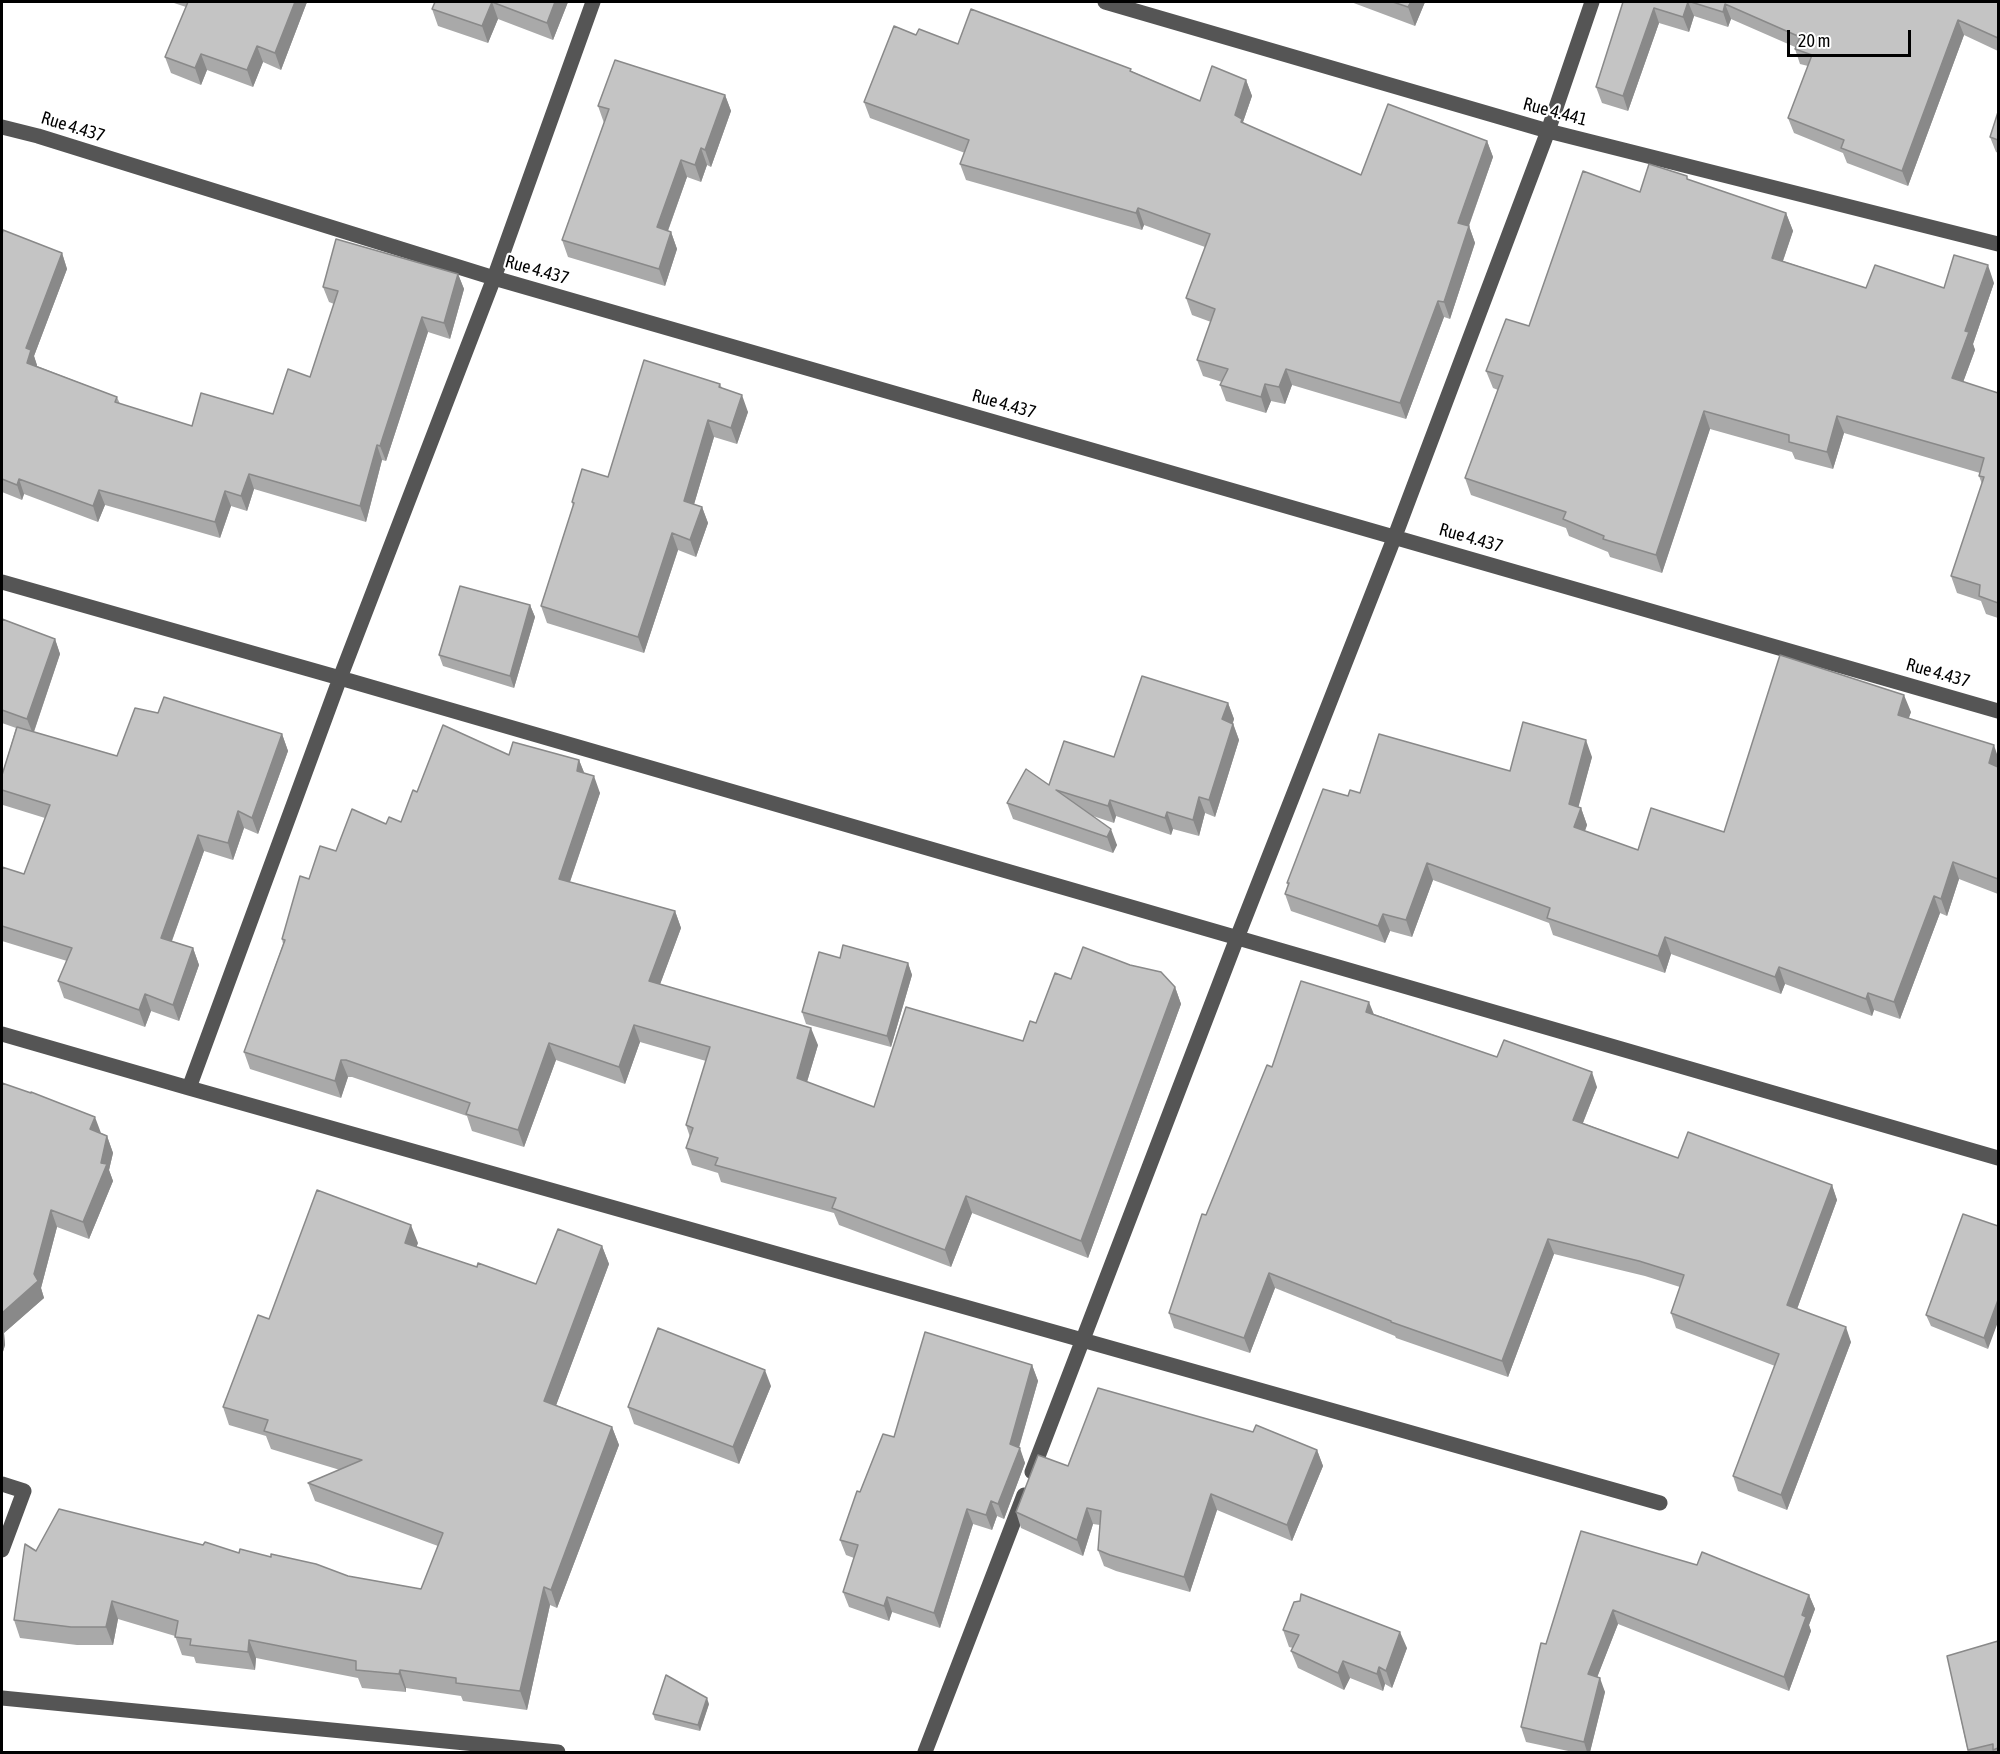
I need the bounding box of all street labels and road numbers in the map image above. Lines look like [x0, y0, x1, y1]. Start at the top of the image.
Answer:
street label: Rue 4.441 [1521, 93, 1589, 131]
street label: Rue 4.437 [39, 107, 107, 147]
street label: Rue 4.437 [503, 251, 571, 289]
street label: Rue 4.437 [970, 385, 1038, 423]
street label: Rue 4.437 [1437, 519, 1505, 557]
street label: Rue 4.437 [1904, 654, 1972, 692]

